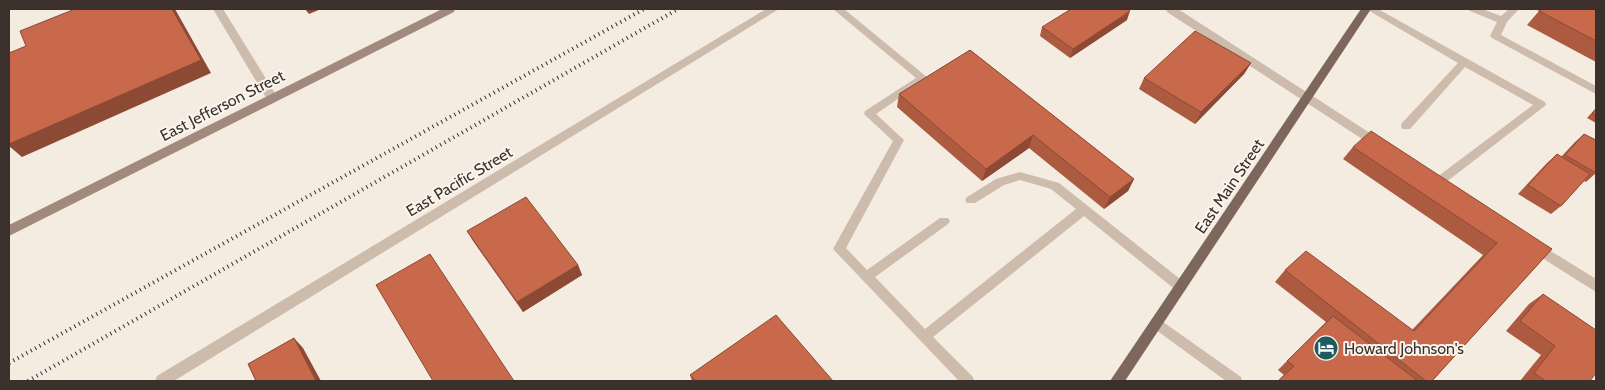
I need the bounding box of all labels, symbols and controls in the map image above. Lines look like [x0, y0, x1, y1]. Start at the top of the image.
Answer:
street label: East Jefferson Street [157, 66, 288, 145]
street label: East Main Street [1191, 135, 1268, 237]
street label: East Pacific Street [403, 142, 516, 221]
hotel icon: Howard Johnson's [1313, 335, 1339, 361]
place label: Howard Johnson's [1344, 339, 1464, 358]

